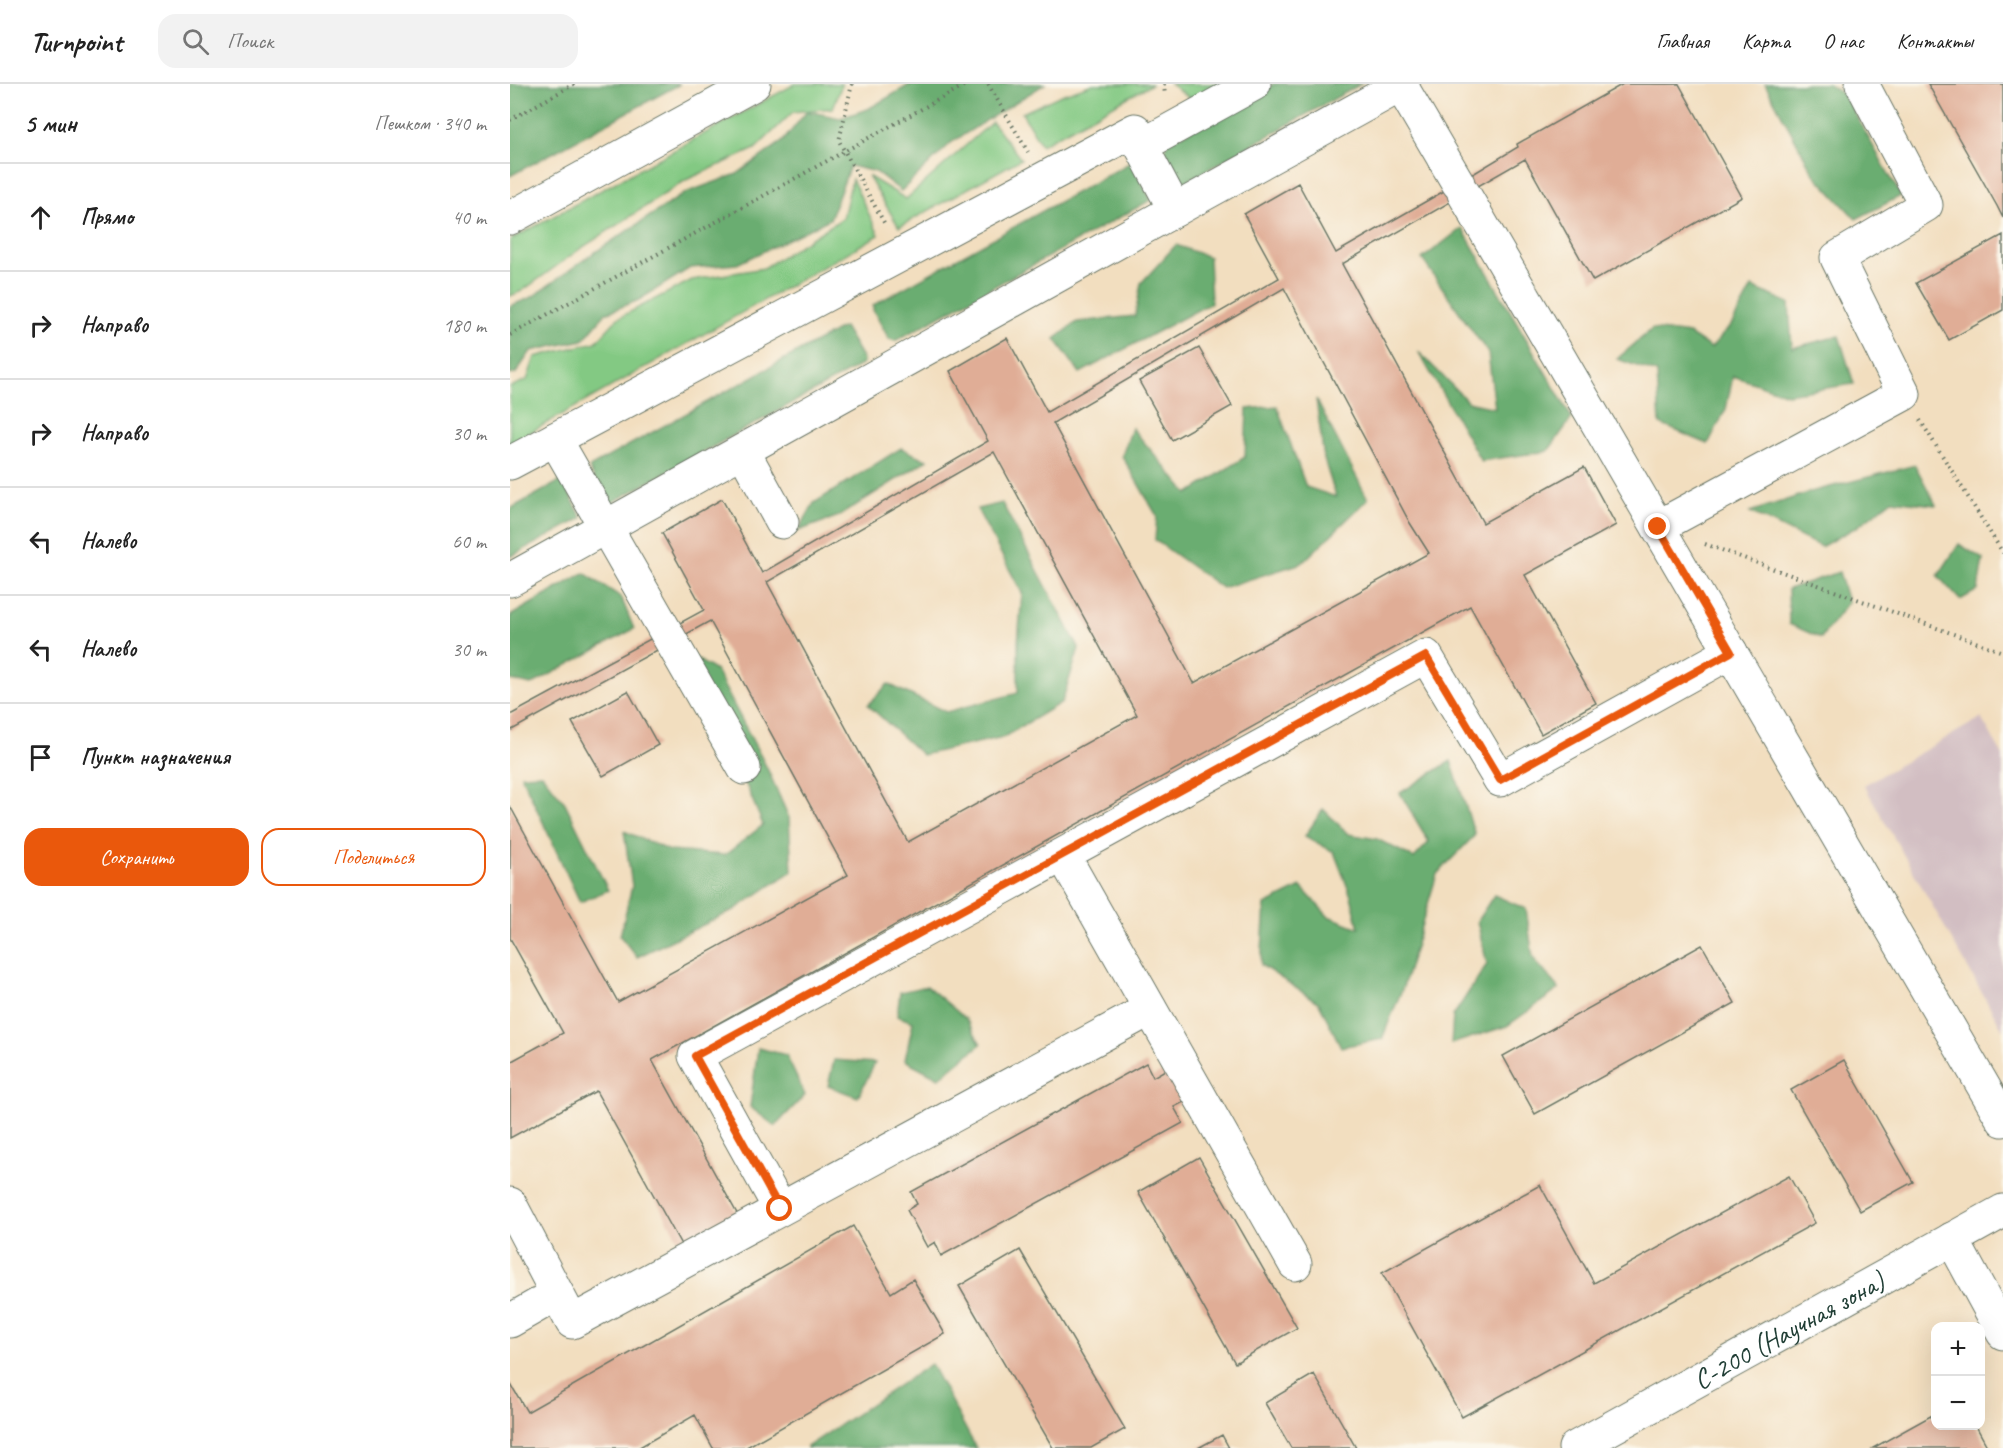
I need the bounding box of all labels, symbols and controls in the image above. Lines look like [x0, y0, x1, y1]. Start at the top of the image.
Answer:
search box [158, 14, 578, 68]
text: Turnpoint [30, 24, 122, 59]
icon: search [179, 25, 212, 58]
text: Поиск [227, 27, 273, 55]
text: Главная [1656, 28, 1709, 54]
text: Карта [1742, 28, 1790, 54]
text: О нас [1823, 28, 1864, 54]
text: Контакты [1897, 28, 1973, 54]
text: 5 мин [24, 107, 76, 140]
text: Пешком · 340 m [374, 111, 486, 136]
icon: ahead [24, 201, 57, 234]
text: Прямо [81, 203, 133, 231]
text: 40 m [452, 205, 486, 230]
icon: right [24, 309, 57, 342]
text: Направо [81, 311, 148, 339]
text: 180 m [443, 313, 486, 338]
icon: right [24, 417, 57, 450]
text: Направо [81, 419, 148, 447]
text: 30 m [452, 421, 486, 446]
route end [1644, 513, 1670, 539]
icon: left [24, 525, 57, 558]
text: Налево [81, 527, 137, 555]
text: 60 m [452, 529, 486, 554]
icon: left [24, 633, 57, 666]
text: Налево [81, 635, 137, 663]
text: 30 m [452, 637, 486, 662]
icon: arrive [24, 741, 57, 774]
text: Пункт назначения [81, 743, 230, 771]
button: Сохранить [24, 828, 249, 886]
button: Поделиться [261, 828, 486, 886]
route start [766, 1195, 792, 1221]
street label: С-200 (Научная зона) [1687, 1262, 1892, 1397]
map controls [1931, 1322, 1985, 1430]
button: + [1931, 1322, 1985, 1376]
button: − [1931, 1376, 1985, 1430]

